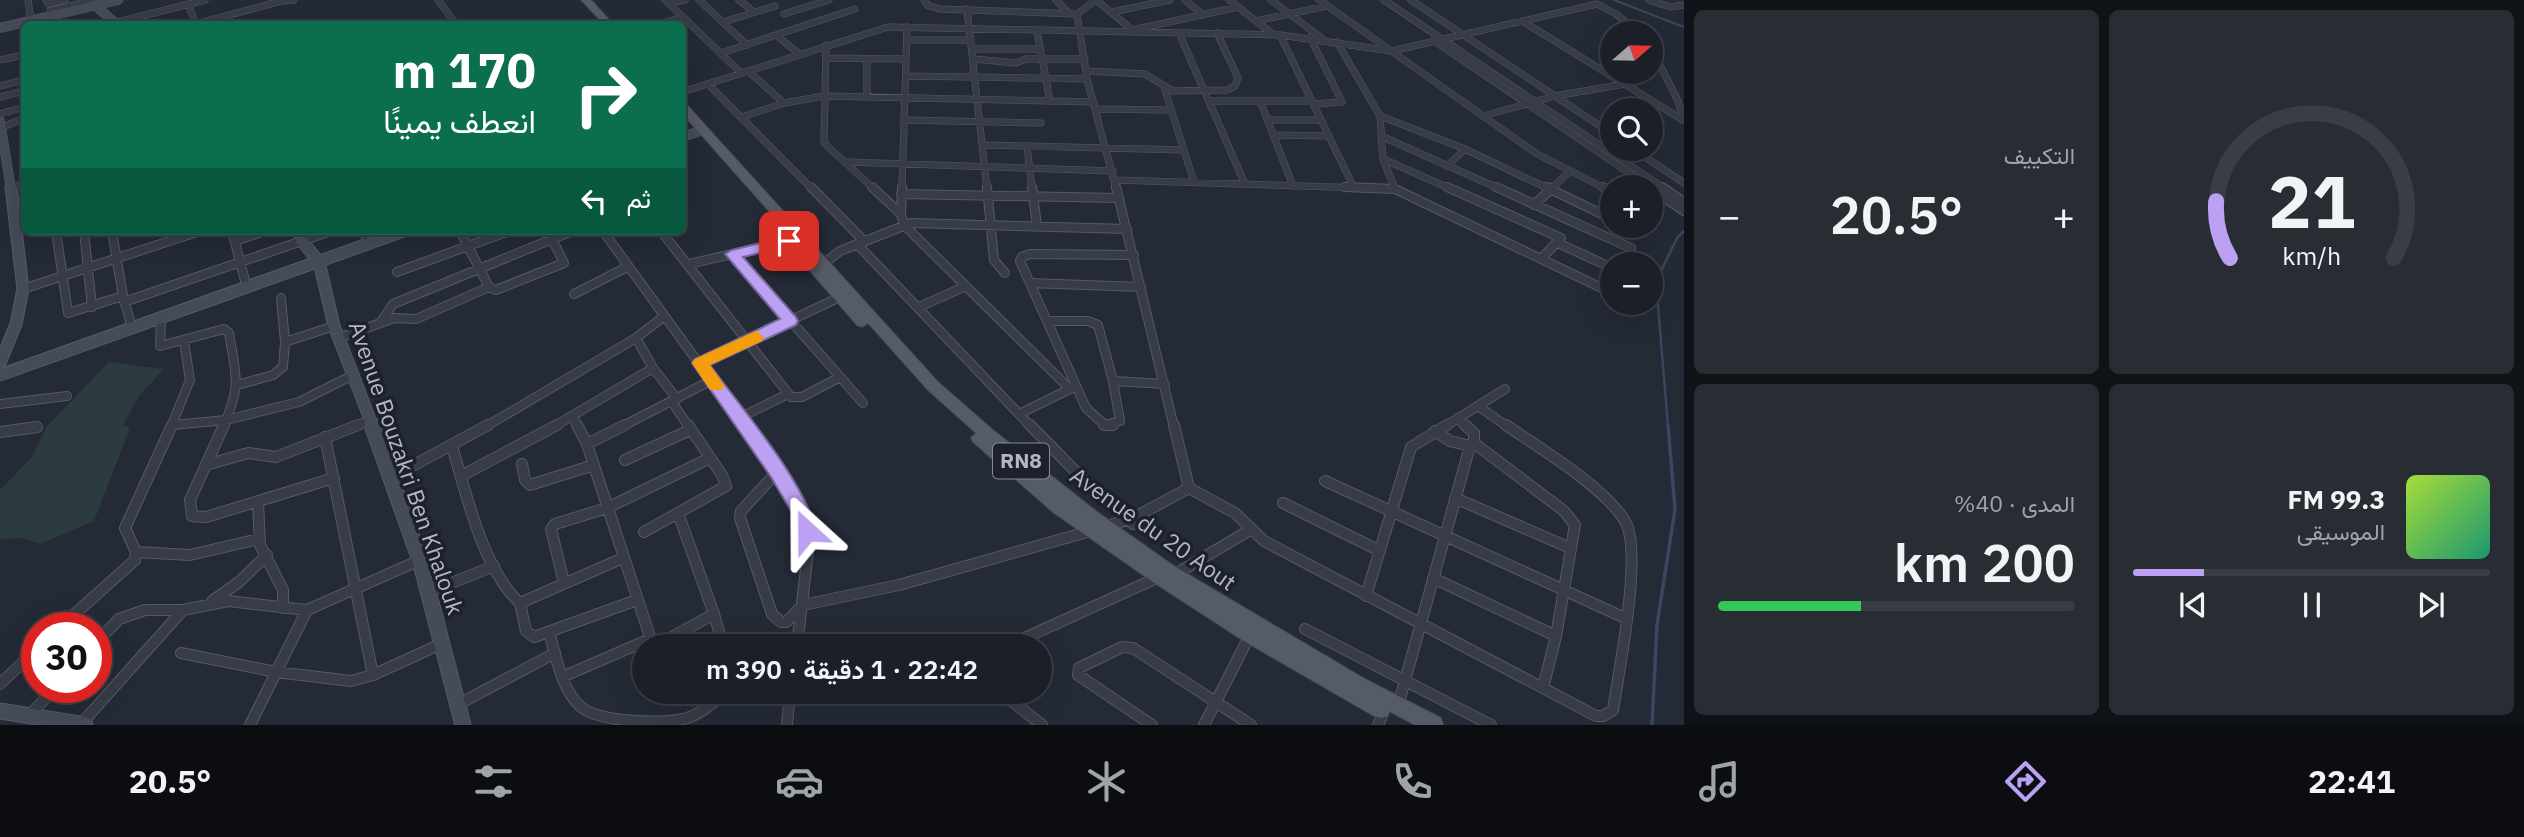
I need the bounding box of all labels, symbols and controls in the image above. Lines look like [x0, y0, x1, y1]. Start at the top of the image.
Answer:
north arrow [1600, 21, 1662, 84]
map controls [1600, 21, 1663, 315]
text: 170 m [392, 38, 536, 101]
icon: right [560, 49, 651, 140]
button: search [1600, 98, 1663, 161]
text: انعطف يمينًا [383, 100, 536, 142]
text: التكييف [2004, 140, 2075, 170]
text: 21 [2268, 153, 2355, 248]
button: + [1600, 175, 1663, 238]
text: ثم [627, 181, 651, 215]
text: 20.5° [1830, 181, 1963, 248]
icon: left [575, 182, 613, 220]
text: − [1718, 191, 1741, 240]
text: + [2052, 191, 2075, 240]
pin [759, 211, 819, 271]
icon: arrive [770, 222, 808, 260]
text: km/h [2282, 239, 2341, 272]
button: − [1600, 252, 1663, 315]
street label: Avenue Bouzakri Ben Khalouk [343, 317, 471, 618]
road number: RN8 [993, 444, 1049, 478]
street label: Avenue du 20 Aout [1065, 460, 1242, 597]
text: 99.3 FM [2287, 482, 2385, 516]
text: المدى · 40% [1954, 488, 2075, 518]
position arrow [770, 494, 844, 568]
text: الموسيقى [2297, 516, 2385, 546]
text: 200 km [1894, 529, 2075, 596]
icon: previous [2174, 586, 2212, 624]
icon: pause [2293, 586, 2331, 624]
icon: next [2412, 586, 2450, 624]
speed limit sign: 30 [21, 612, 112, 703]
text: 22:42 · 1 دقيقة · 390 m [706, 652, 978, 686]
icon: filters [469, 757, 518, 806]
icon: car [775, 757, 824, 806]
icon: climate [1082, 757, 1131, 806]
icon: phone [1388, 757, 1437, 806]
icon: music [1695, 757, 1744, 806]
icon: directions [2001, 757, 2050, 806]
text: 20.5° [129, 760, 211, 802]
text: 22:41 [2308, 760, 2395, 802]

